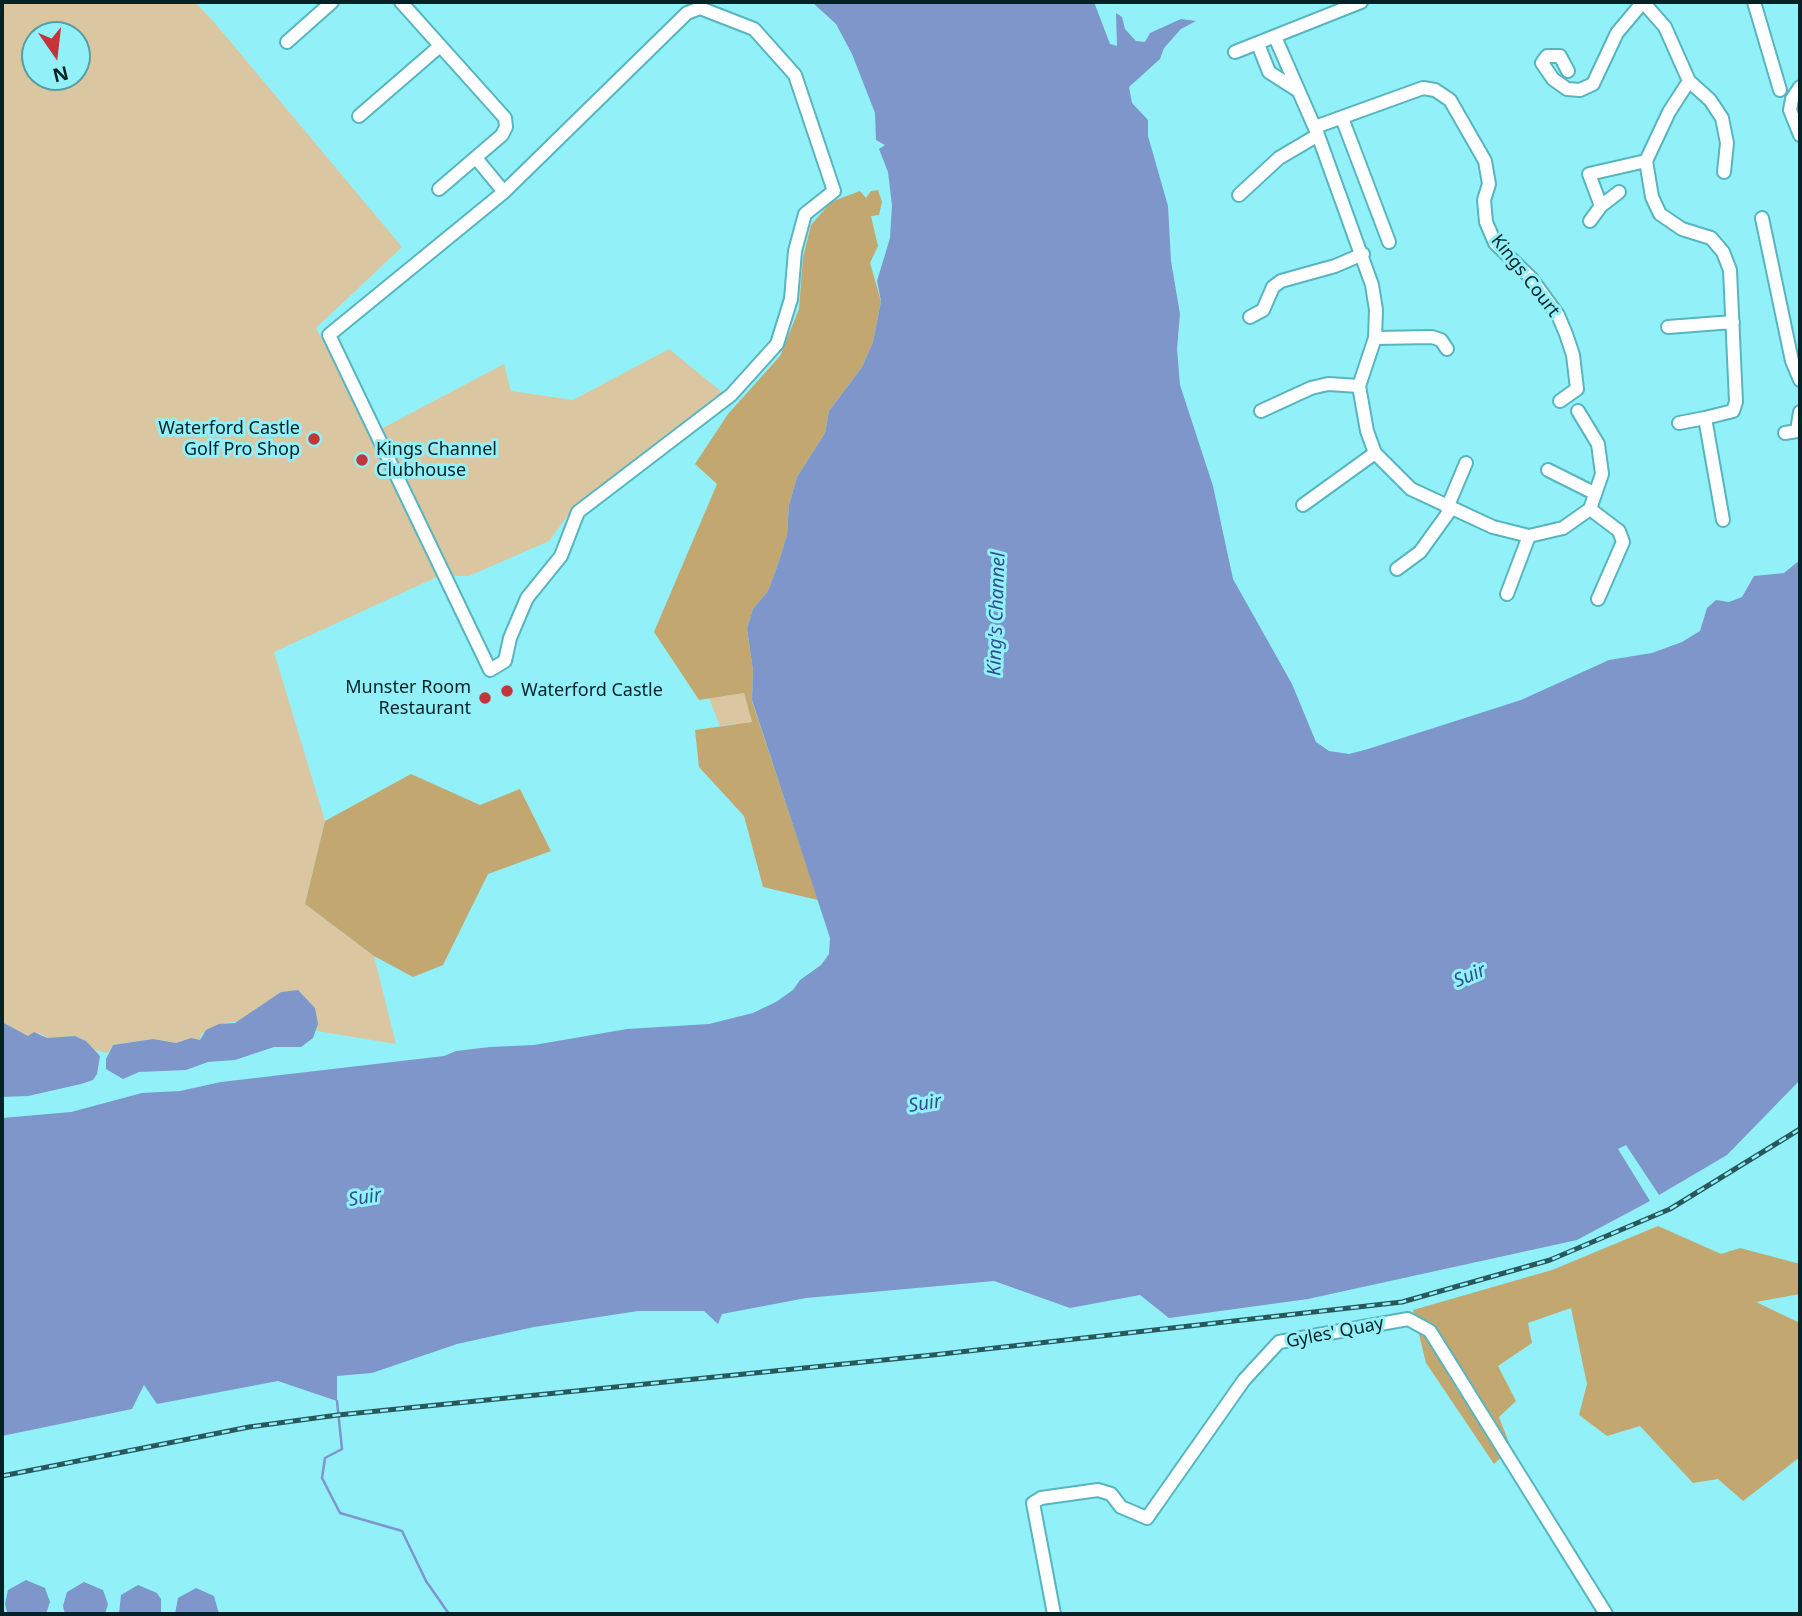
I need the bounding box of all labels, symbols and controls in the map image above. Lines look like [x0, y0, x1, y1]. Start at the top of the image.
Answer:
north arrow [21, 21, 91, 91]
text: N [50, 60, 71, 89]
street label: Kings Court [1486, 231, 1564, 321]
place label: Waterford Castle Golf Pro Shop [158, 418, 300, 460]
marker: Waterford Castle Golf Pro Shop [306, 431, 322, 447]
place label: Kings Channel Clubhouse [376, 439, 497, 482]
marker: Kings Channel Clubhouse [354, 452, 370, 468]
water label: King's Channel [983, 552, 1011, 676]
place label: Munster Room Restaurant [345, 677, 471, 720]
place label: Waterford Castle [521, 680, 663, 702]
marker: Waterford Castle [499, 683, 515, 699]
marker: Munster Room Restaurant [477, 690, 493, 706]
water label: Suir [1450, 959, 1490, 993]
water label: Suir [907, 1090, 943, 1118]
water label: Suir [347, 1184, 383, 1212]
street label: Gyles' Quay [1284, 1313, 1386, 1353]

